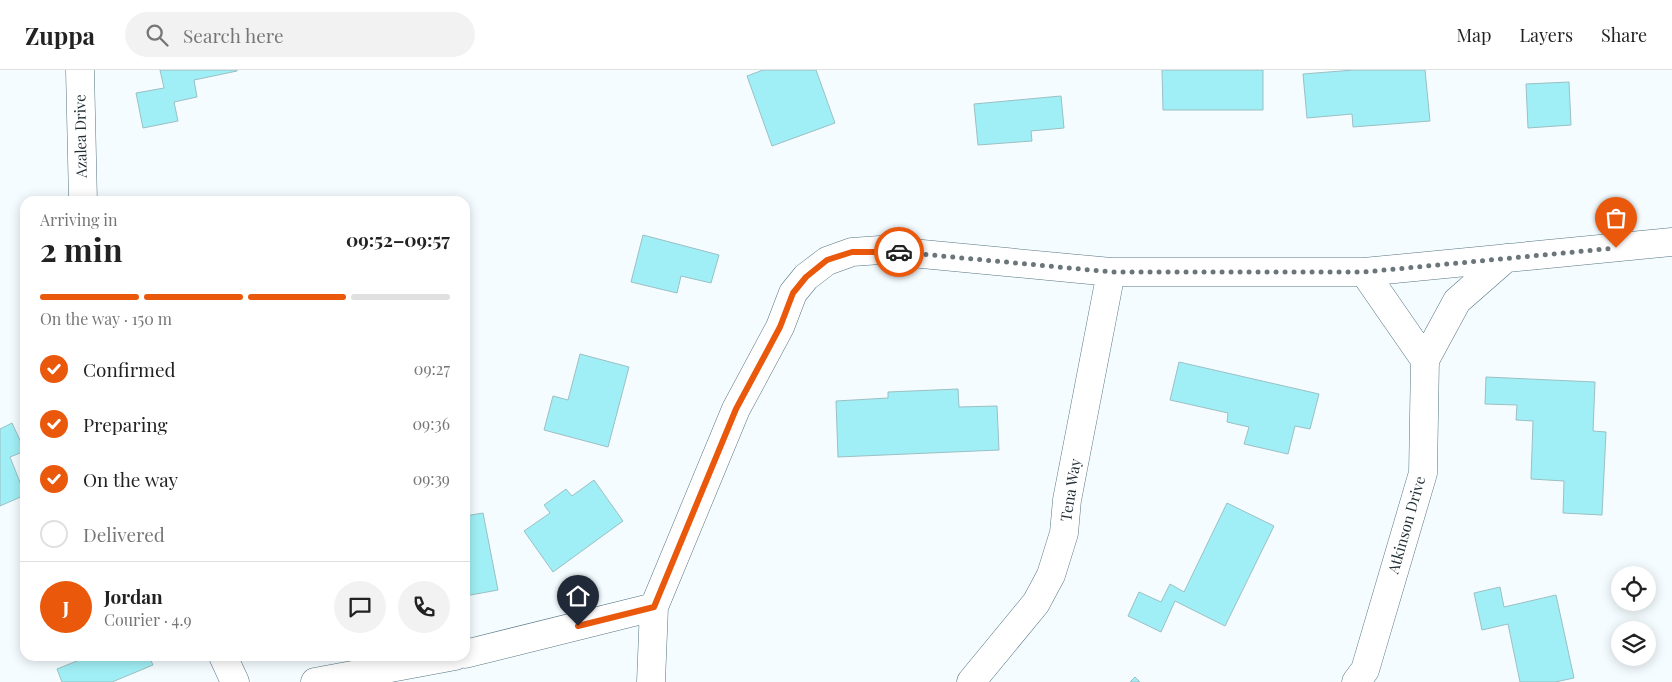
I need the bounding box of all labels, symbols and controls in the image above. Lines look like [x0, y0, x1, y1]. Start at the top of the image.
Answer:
search box [125, 12, 475, 57]
text: Zuppa [25, 19, 95, 51]
icon: search [143, 21, 171, 49]
text: Search here [183, 22, 284, 48]
text: Map [1456, 23, 1491, 47]
text: Layers [1519, 23, 1573, 47]
text: Share [1601, 23, 1647, 47]
street label: Azalea Drive [69, 94, 91, 179]
pin [1595, 197, 1637, 248]
icon: bag [1602, 204, 1630, 232]
text: Arriving in [40, 209, 118, 230]
text: 09:52–09:57 [346, 226, 450, 252]
text: 2 min [40, 227, 123, 270]
courier [874, 227, 924, 277]
icon: car [885, 238, 913, 266]
text: On the way · 150 m [40, 308, 172, 329]
icon: check [40, 355, 68, 383]
text: Confirmed [83, 356, 176, 382]
text: 09:27 [414, 358, 450, 379]
icon: check [40, 410, 68, 438]
text: Preparing [83, 411, 168, 437]
text: 09:36 [413, 413, 450, 434]
street label: Tena Way [1055, 456, 1085, 523]
icon: check [40, 465, 68, 493]
text: On the way [83, 466, 178, 492]
text: 09:39 [413, 468, 450, 489]
street label: Atkinson Drive [1382, 474, 1430, 577]
text: Delivered [83, 521, 165, 547]
map controls [1611, 566, 1656, 666]
button: locate [1611, 566, 1656, 611]
pin [557, 575, 599, 626]
button: chat [334, 581, 386, 633]
button: phone [398, 581, 450, 633]
icon: home [564, 582, 592, 610]
text: Jordan [104, 583, 163, 609]
text: J [63, 594, 69, 620]
text: Courier · 4.9 [104, 609, 192, 630]
button: layers [1611, 621, 1656, 666]

